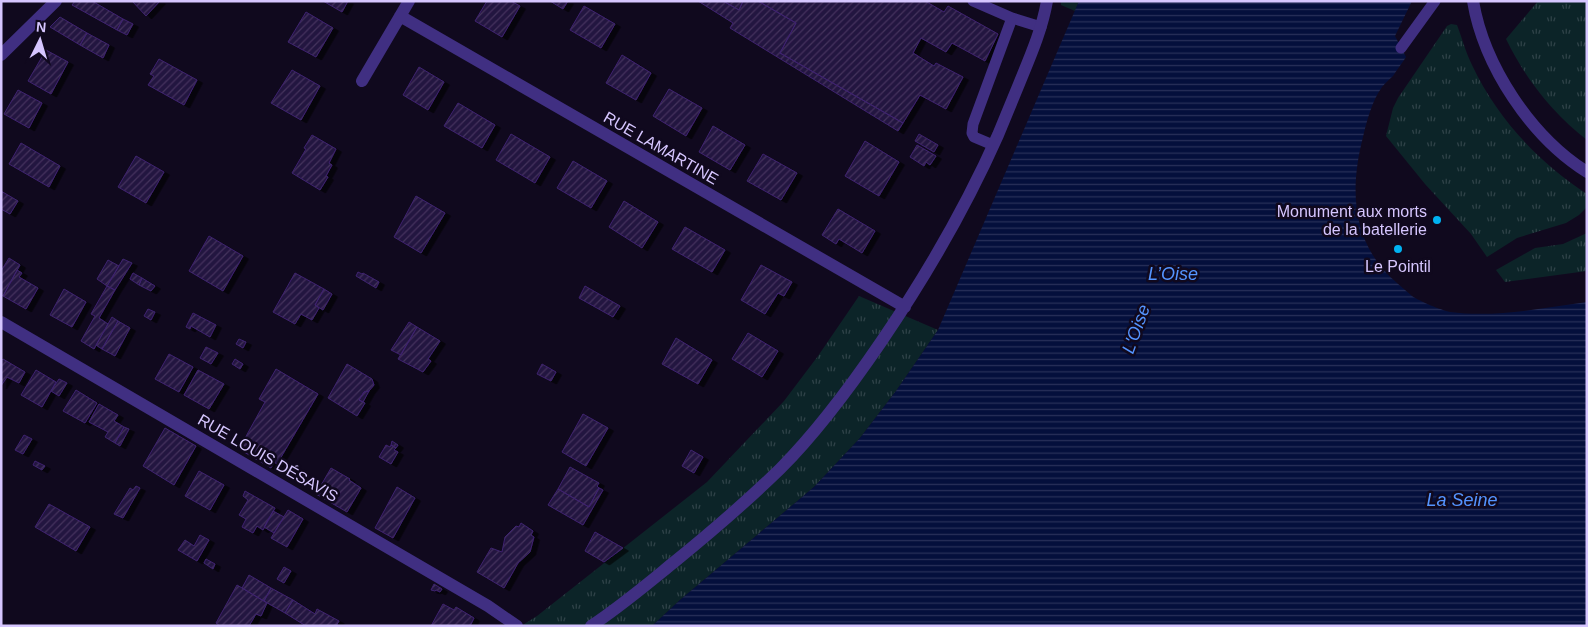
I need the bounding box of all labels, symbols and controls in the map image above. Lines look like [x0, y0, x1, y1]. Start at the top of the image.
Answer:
north arrow [15, 15, 65, 65]
text: N [35, 19, 47, 35]
street label: RUE LAMARTINE [601, 108, 721, 188]
place label: Monument aux morts de la batellerie [1277, 203, 1427, 238]
marker: Monument aux morts de la batellerie [1431, 214, 1443, 226]
marker: Le Pointil [1392, 243, 1404, 255]
place label: Le Pointil [1365, 258, 1431, 275]
water label: L’Oise [1148, 264, 1198, 284]
water label: L'Oise [1118, 302, 1154, 356]
street label: RUE LOUIS DÉSAVIS [195, 410, 342, 505]
water label: La Seine [1426, 490, 1498, 510]

